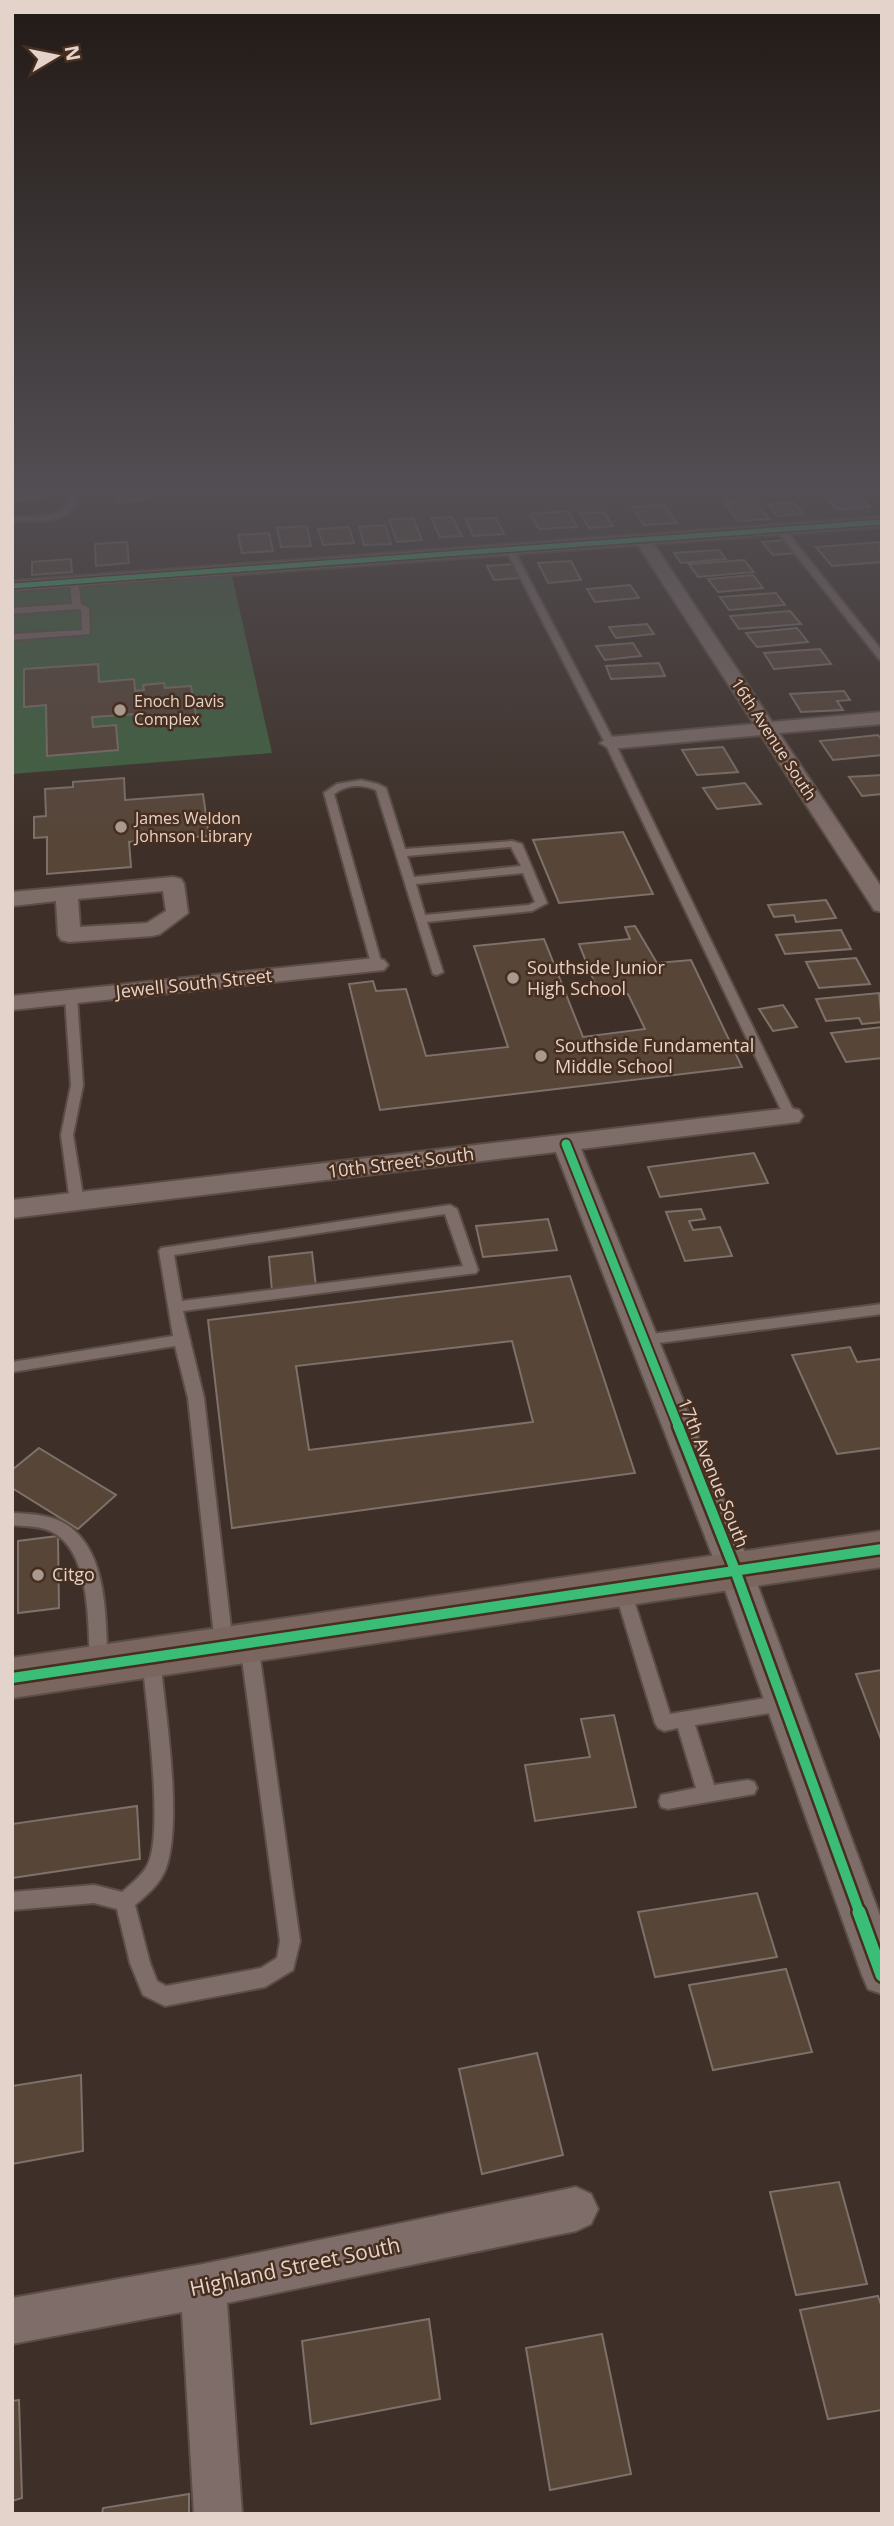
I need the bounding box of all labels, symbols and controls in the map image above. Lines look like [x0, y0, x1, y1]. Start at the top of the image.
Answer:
north arrow [21, 21, 91, 91]
text: N [59, 43, 87, 63]
street label: 16th Avenue South [726, 674, 822, 804]
place label: Enoch Davis Complex [134, 690, 224, 730]
marker: Enoch Davis Complex [112, 702, 128, 718]
place label: James Weldon Johnson Library [133, 807, 253, 847]
marker: James Weldon Johnson Library [113, 819, 129, 835]
place label: Southside Junior High School [527, 955, 665, 1000]
street label: Jewell South Street [113, 963, 273, 1003]
marker: Southside Junior High School [505, 970, 521, 986]
place label: Southside Fundamental Middle School [555, 1033, 754, 1078]
marker: Southside Fundamental Middle School [533, 1048, 549, 1064]
street label: 10th Street South [327, 1141, 475, 1183]
street label: 17th Avenue South [673, 1394, 755, 1551]
place label: Citgo [52, 1562, 95, 1586]
marker: Citgo [30, 1567, 46, 1583]
street label: Highland Street South [187, 2230, 403, 2302]

